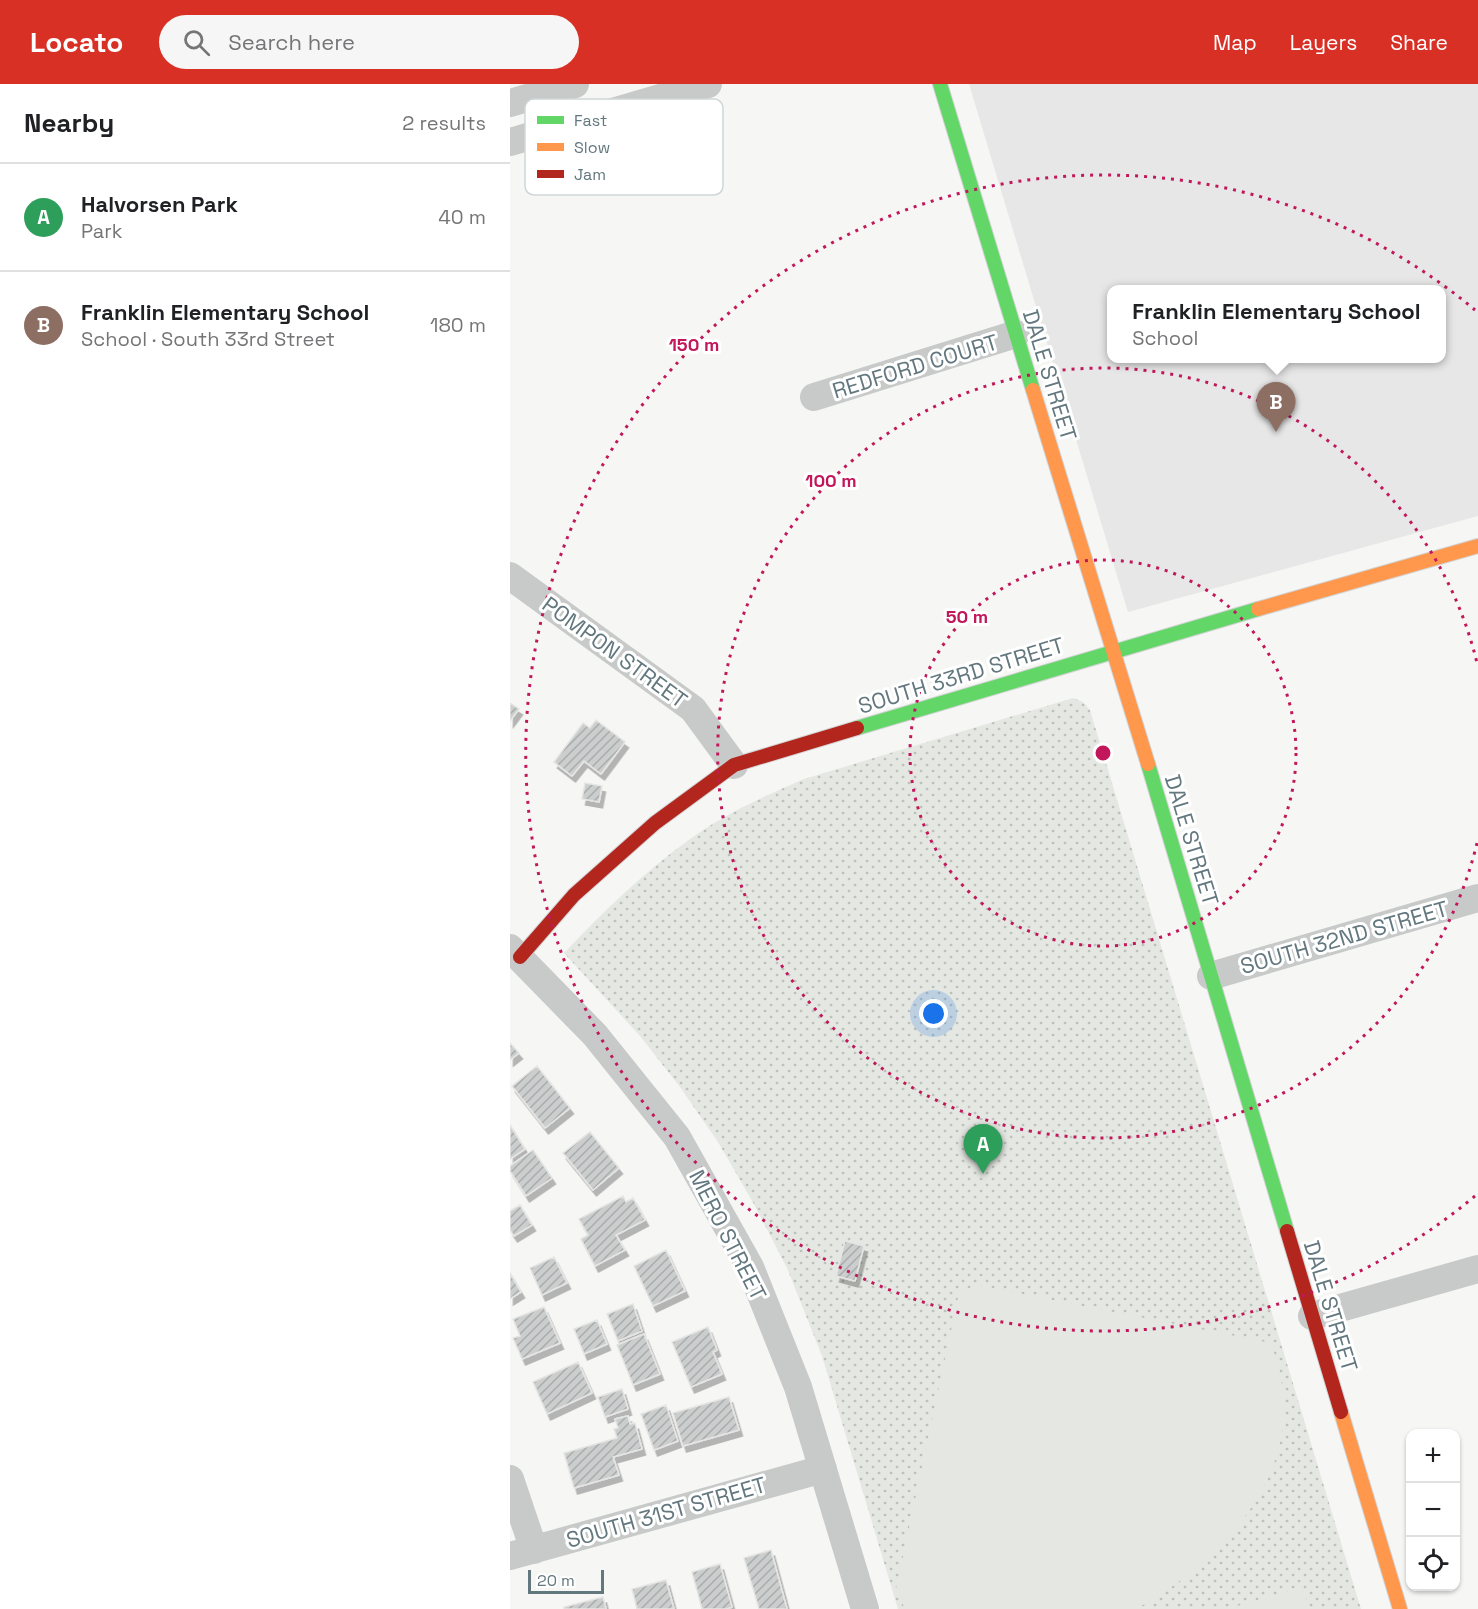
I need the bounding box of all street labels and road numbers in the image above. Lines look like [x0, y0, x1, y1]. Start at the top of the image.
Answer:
street label: DALE STREET [1017, 306, 1083, 444]
street label: REDFORD COURT [829, 328, 1001, 404]
street label: POMPON STREET [537, 590, 693, 714]
street label: SOUTH 33RD STREET [855, 630, 1067, 720]
street label: DALE STREET [1159, 771, 1225, 909]
street label: SOUTH 32ND STREET [1237, 894, 1451, 980]
street label: MERO STREET [683, 1165, 773, 1305]
street label: DALE STREET [1298, 1237, 1364, 1375]
street label: SOUTH 31ST STREET [563, 1470, 769, 1554]

